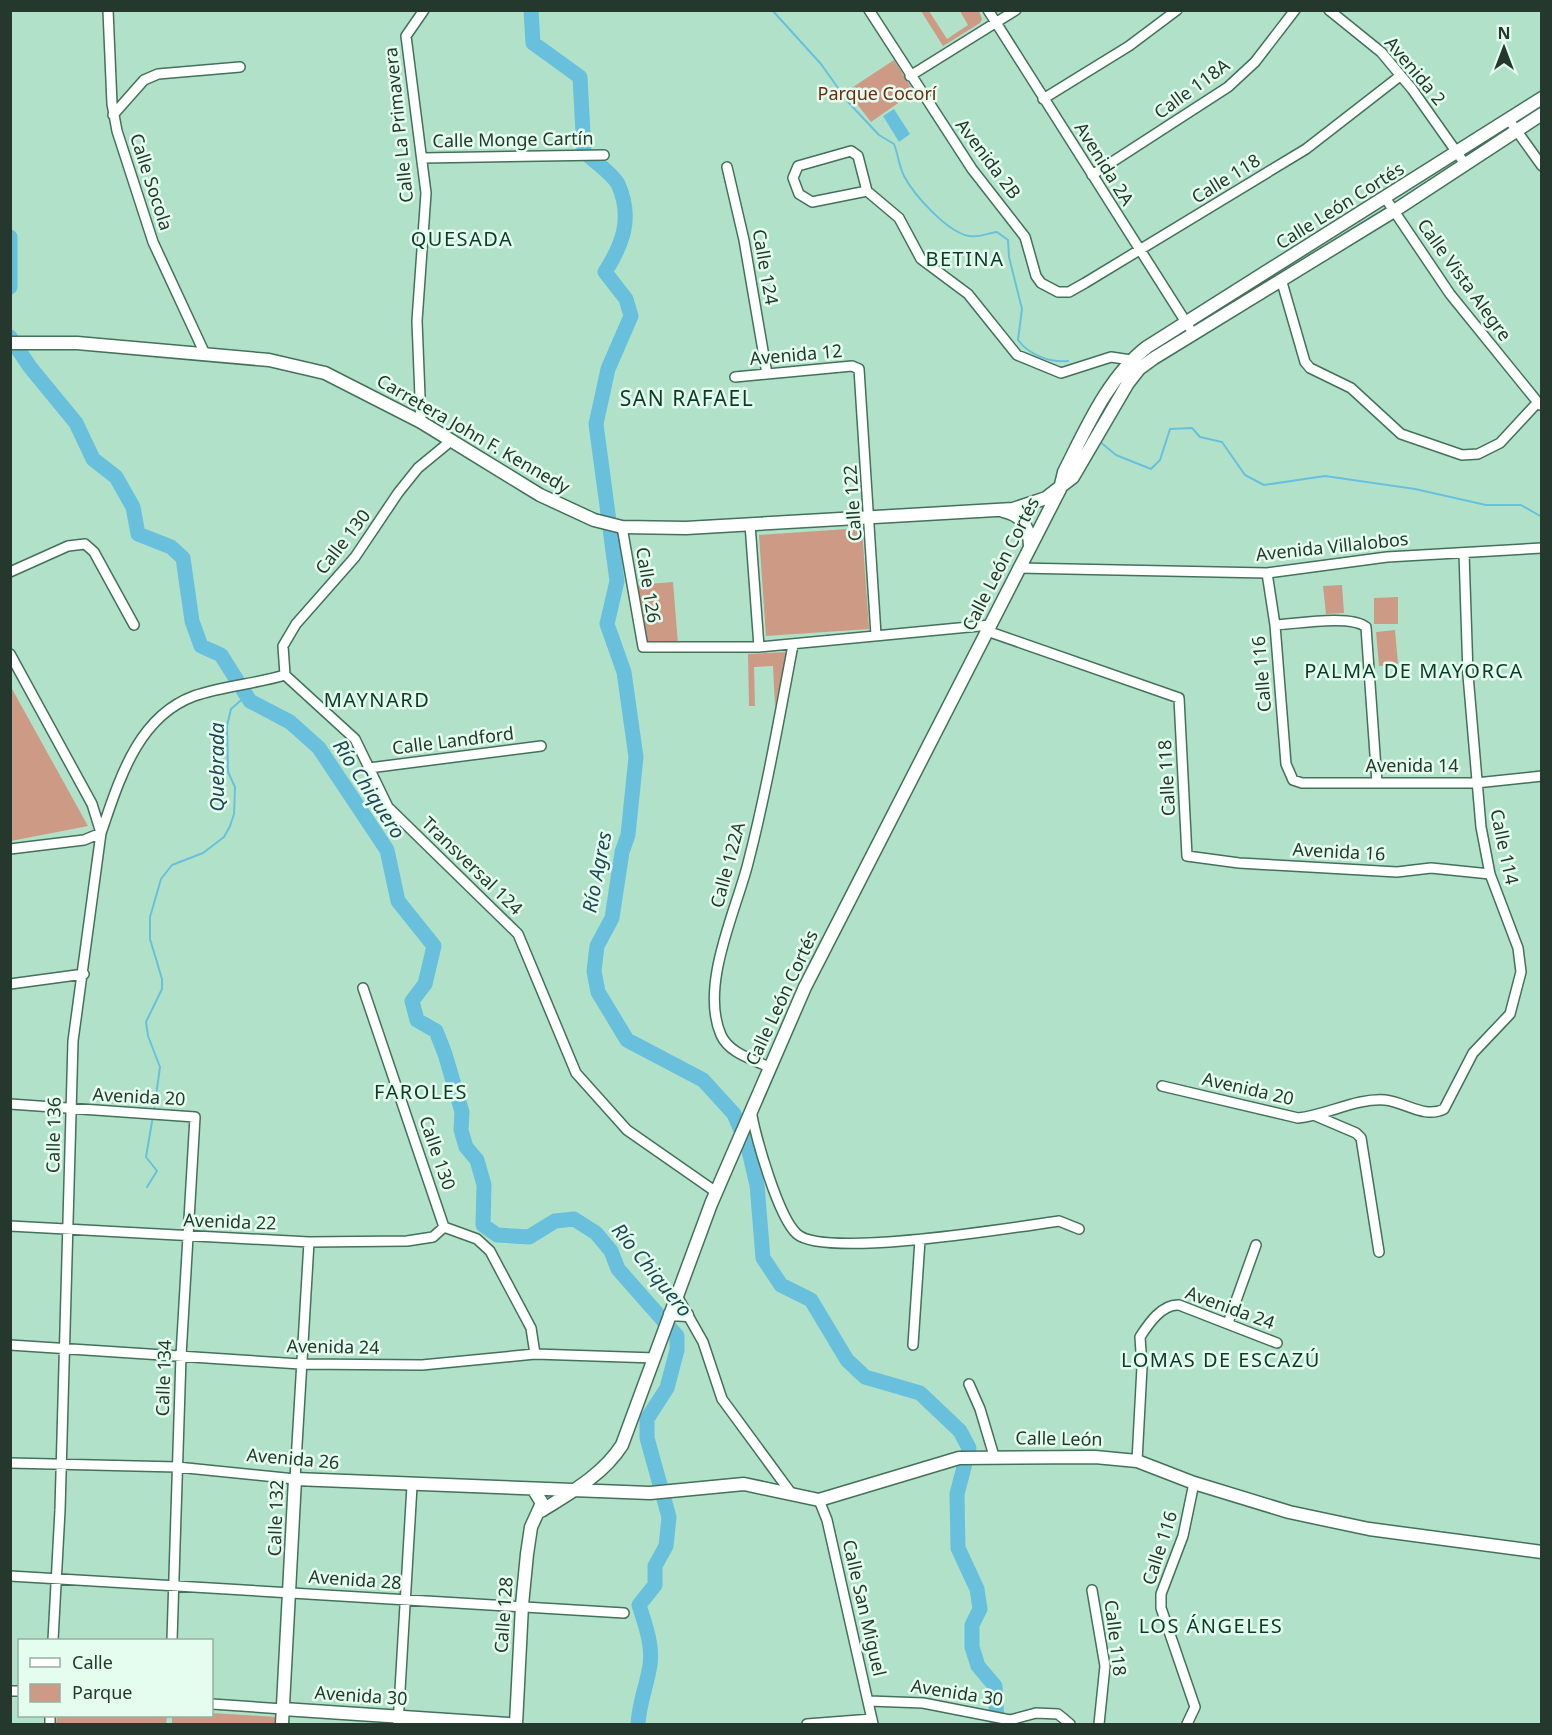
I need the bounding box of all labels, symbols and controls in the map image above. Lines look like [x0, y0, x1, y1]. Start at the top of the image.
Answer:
north arrow [1474, 18, 1534, 78]
text: N [1497, 22, 1511, 44]
street label: Avenida 2 [1380, 31, 1452, 110]
street label: Calle La Primavera [378, 46, 418, 204]
street label: Calle 118A [1149, 52, 1234, 124]
park label: Parque Cocorí [818, 81, 937, 105]
street label: Avenida 2B [951, 113, 1027, 203]
street label: Avenida 2A [1070, 117, 1140, 210]
street label: Calle Monge Cartín [432, 126, 594, 152]
street label: Calle Socola [125, 130, 179, 233]
street label: Calle 118 [1187, 148, 1264, 209]
street label: Calle León Cortés [1271, 156, 1408, 254]
street label: Calle Vista Alegre [1412, 213, 1517, 345]
district label: QUESADA [411, 225, 513, 252]
street label: Calle 124 [748, 227, 784, 307]
district label: BETINA [926, 245, 1005, 272]
street label: Avenida 12 [749, 338, 843, 370]
street label: Carretera John F. Kennedy [373, 368, 575, 499]
district label: SAN RAFAEL [620, 384, 754, 412]
street label: Calle 122 [837, 464, 867, 542]
street label: Calle León Cortés [956, 493, 1044, 634]
street label: Calle 130 [309, 504, 375, 579]
street label: Avenida Villalobos [1254, 526, 1409, 566]
street label: Calle 126 [631, 545, 667, 624]
street label: Calle 116 [1246, 635, 1276, 713]
district label: PALMA DE MAYORCA [1304, 657, 1524, 684]
district label: MAYNARD [324, 686, 430, 713]
street label: Calle Landford [391, 721, 515, 759]
water label: Quebrada [203, 722, 230, 812]
water label: Río Chiquero [327, 734, 412, 844]
street label: Calle 118 [1152, 739, 1180, 817]
street label: Avenida 14 [1365, 753, 1459, 777]
street label: Calle 114 [1485, 807, 1525, 887]
street label: Transversal 124 [417, 811, 528, 920]
street label: Calle 122A [704, 819, 750, 910]
water label: Río Agres [575, 829, 618, 915]
street label: Avenida 16 [1292, 837, 1386, 865]
street label: Calle León Cortés [739, 926, 823, 1069]
street label: Avenida 20 [1200, 1066, 1296, 1110]
district label: FAROLES [374, 1078, 468, 1105]
street label: Avenida 20 [92, 1082, 186, 1110]
street label: Calle 136 [40, 1097, 66, 1173]
street label: Calle 130 [414, 1113, 462, 1193]
street label: Avenida 22 [183, 1207, 277, 1235]
water label: Río Chiquero [606, 1217, 699, 1322]
street label: Avenida 24 [1183, 1280, 1278, 1334]
street label: Avenida 24 [286, 1333, 380, 1359]
street label: Calle 134 [150, 1339, 176, 1417]
district label: LOMAS DE ESCAZÚ [1121, 1346, 1321, 1373]
street label: Calle León [1015, 1425, 1103, 1451]
street label: Avenida 26 [246, 1442, 340, 1474]
street label: Calle 132 [262, 1479, 288, 1557]
street label: Calle 116 [1136, 1508, 1182, 1588]
street label: Calle San Miguel [838, 1537, 892, 1678]
street label: Avenida 28 [308, 1564, 402, 1594]
street label: Calle 128 [488, 1576, 518, 1654]
street label: Calle 118 [1099, 1598, 1133, 1677]
district label: LOS ÁNGELES [1139, 1612, 1283, 1639]
legend [18, 1639, 213, 1717]
text: Calle [72, 1650, 113, 1674]
street label: Avenida 30 [909, 1673, 1005, 1711]
text: Parque [72, 1680, 132, 1704]
street label: Avenida 30 [314, 1680, 408, 1710]

